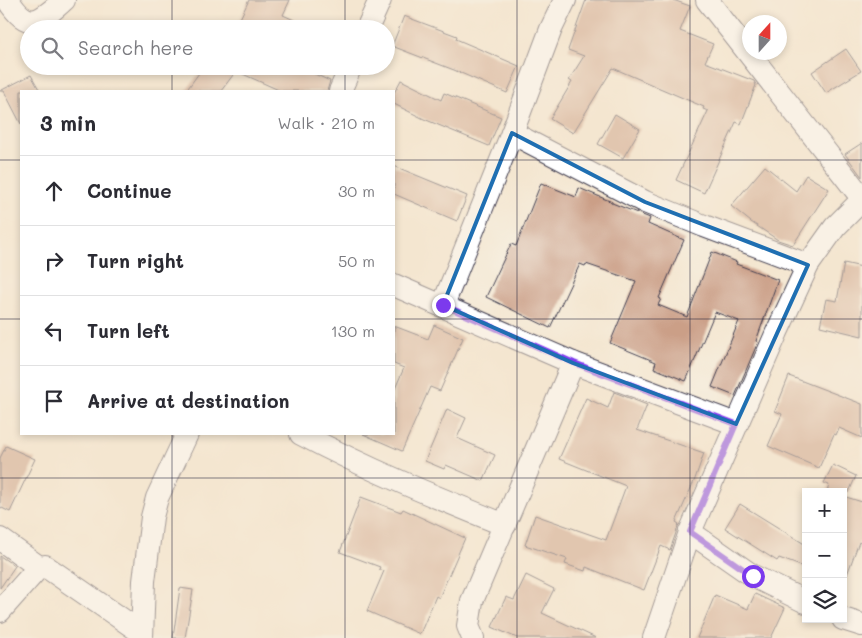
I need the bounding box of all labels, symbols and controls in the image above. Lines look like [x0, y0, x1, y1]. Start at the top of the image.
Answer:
north arrow [742, 15, 787, 60]
search box [20, 20, 395, 75]
icon: search [38, 34, 66, 62]
text: Search here [78, 35, 194, 60]
text: 3 min [40, 109, 96, 136]
text: Walk · 210 m [277, 112, 375, 133]
icon: ahead [40, 177, 68, 205]
text: Continue [87, 178, 172, 203]
text: 30 m [338, 180, 375, 201]
icon: right [40, 247, 68, 275]
text: Turn right [87, 248, 184, 273]
text: 50 m [338, 250, 375, 271]
route end [432, 294, 455, 317]
icon: left [40, 317, 68, 345]
text: Turn left [87, 318, 170, 343]
text: 130 m [331, 320, 375, 341]
icon: arrive [40, 387, 68, 415]
text: Arrive at destination [87, 388, 290, 413]
map controls [802, 488, 847, 623]
button: + [802, 488, 847, 533]
button: − [802, 533, 847, 578]
route start [742, 565, 765, 588]
button: layers [802, 578, 847, 623]

